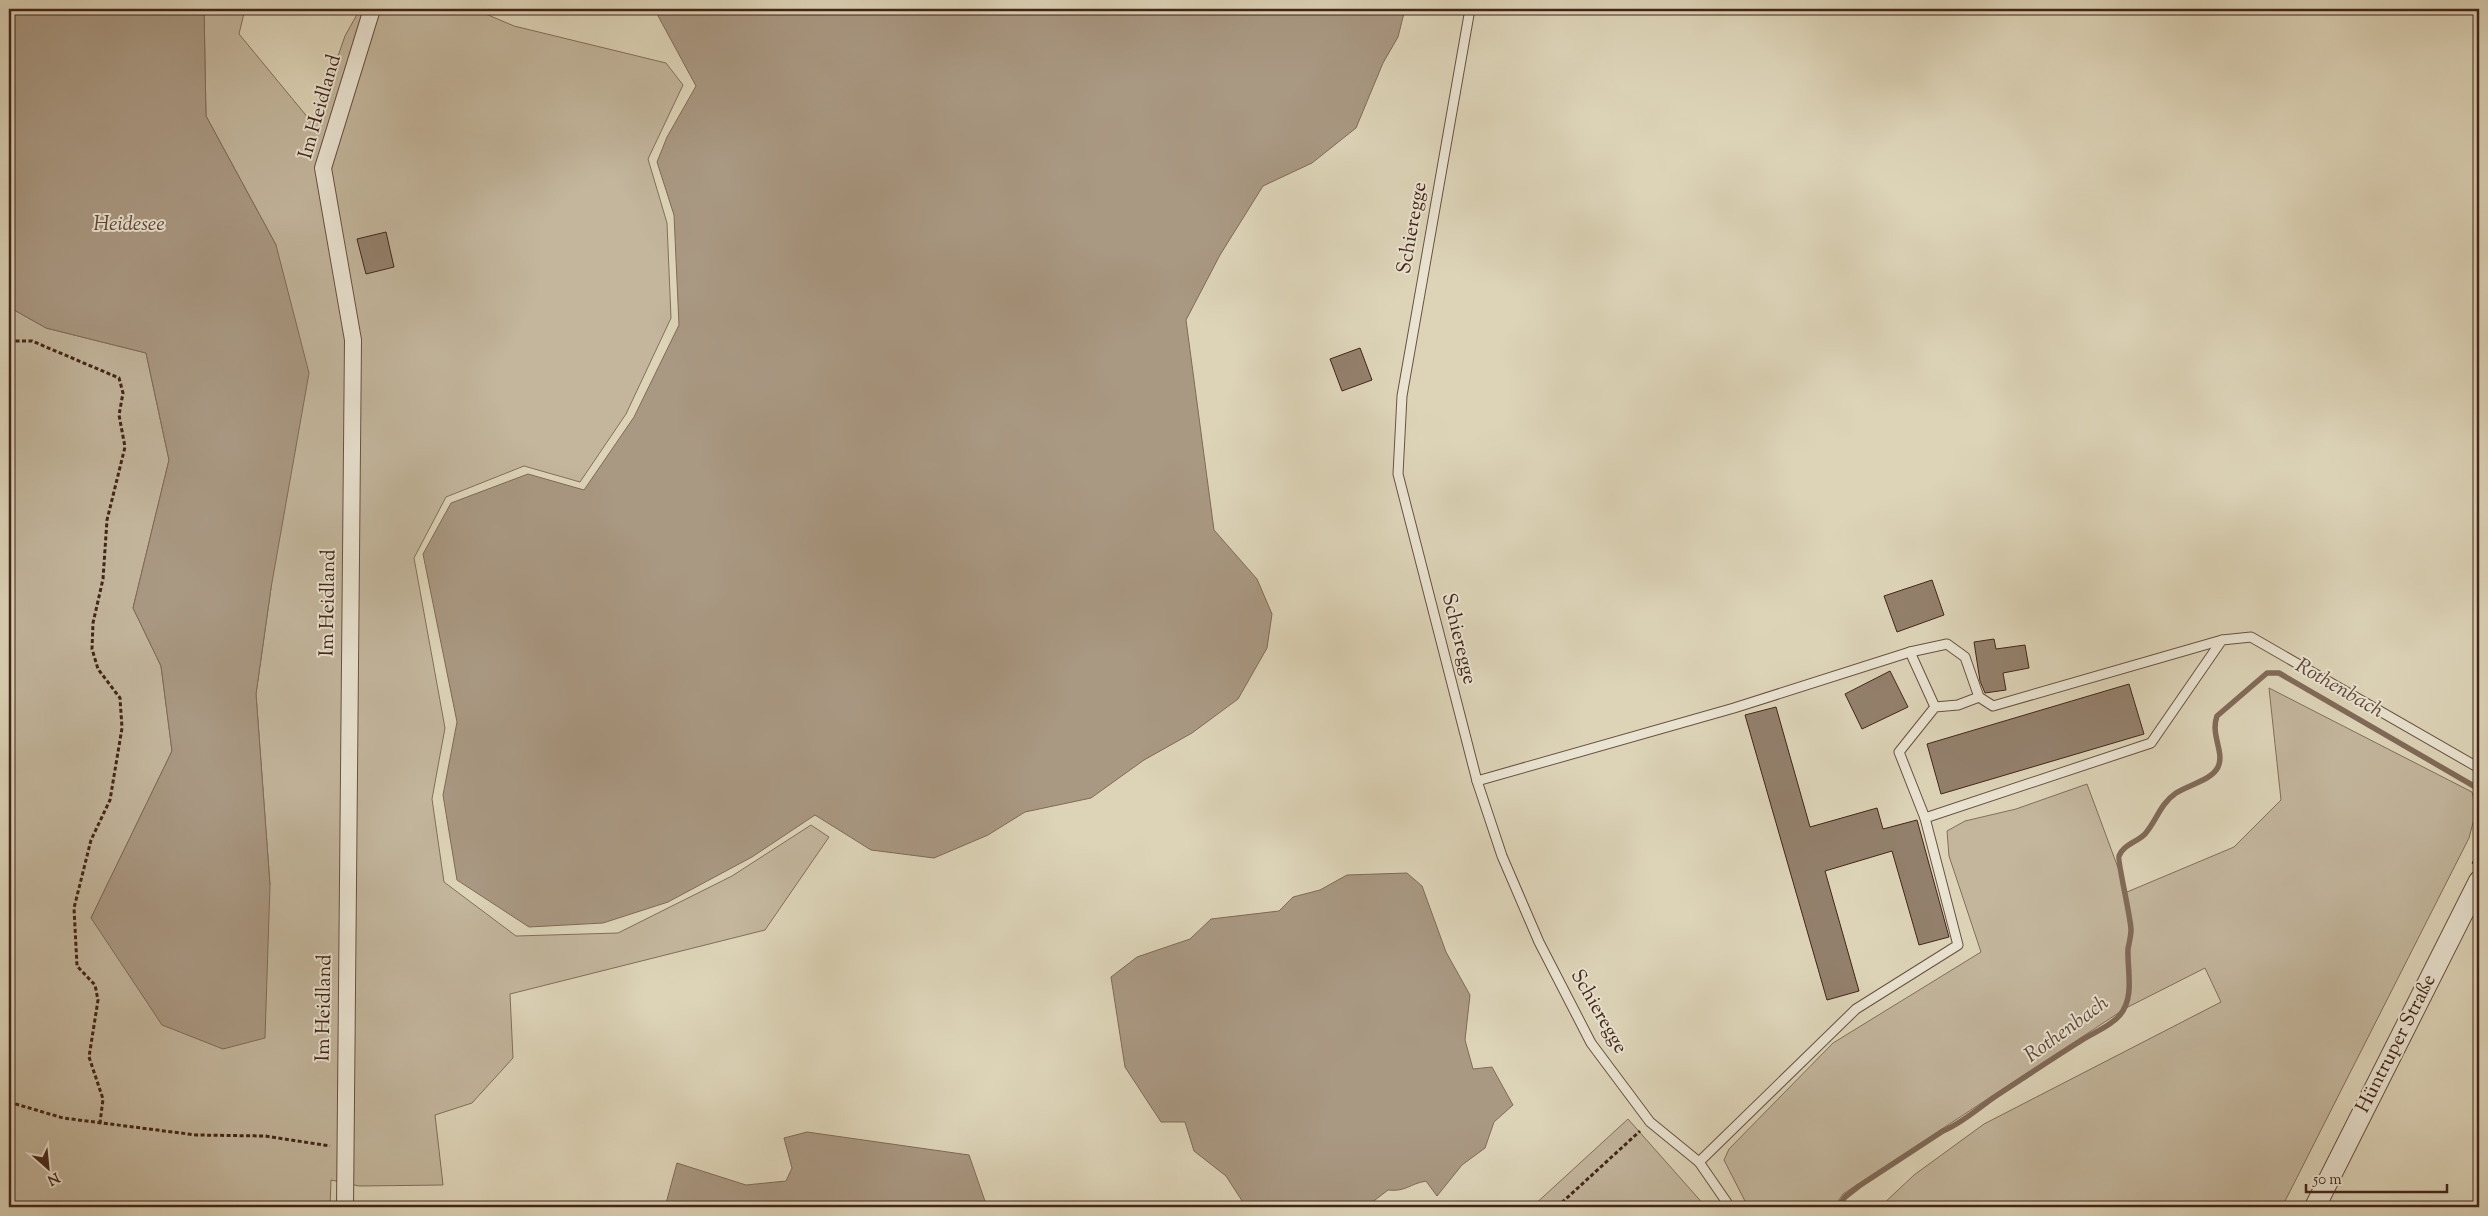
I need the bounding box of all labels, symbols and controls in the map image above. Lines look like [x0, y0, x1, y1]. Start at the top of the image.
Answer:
street label: Im Heidland [292, 52, 350, 162]
street label: Schieregge [1391, 180, 1435, 276]
water label: Heidesee [93, 210, 165, 240]
street label: Im Heidland [314, 549, 344, 657]
street label: Schieregge [1433, 590, 1483, 688]
water label: Rothenbach [2289, 652, 2389, 726]
street label: Im Heidland [310, 954, 340, 1062]
street label: Schieregge [1562, 964, 1634, 1060]
street label: Hüntruper Straße [2349, 970, 2445, 1118]
water label: Rothenbach [2019, 989, 2115, 1071]
north arrow [22, 1144, 72, 1194]
scale bar [2306, 1161, 2447, 1193]
text: N [43, 1166, 63, 1189]
text: 50 m [2312, 1170, 2342, 1191]

